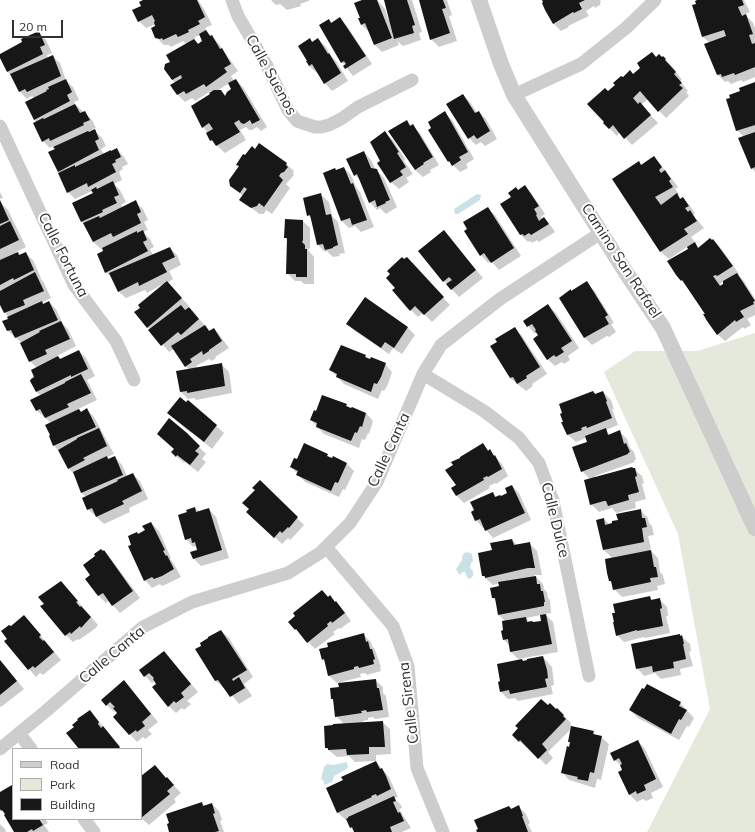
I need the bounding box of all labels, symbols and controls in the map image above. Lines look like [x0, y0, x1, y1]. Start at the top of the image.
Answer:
scale bar [14, 12, 65, 38]
text: 20 m [19, 19, 47, 34]
street label: Calle Suenos [242, 32, 300, 118]
street label: Camino San Rafael [577, 200, 665, 322]
street label: Calle Fortuna [34, 210, 92, 300]
street label: Calle Canta [364, 410, 414, 490]
street label: Calle Dulce [537, 480, 573, 560]
street label: Calle Canta [75, 622, 149, 688]
street label: Calle Sirena [395, 661, 423, 745]
legend [12, 748, 142, 820]
text: Road [50, 757, 79, 772]
text: Park [50, 777, 75, 792]
text: Building [50, 797, 95, 812]

